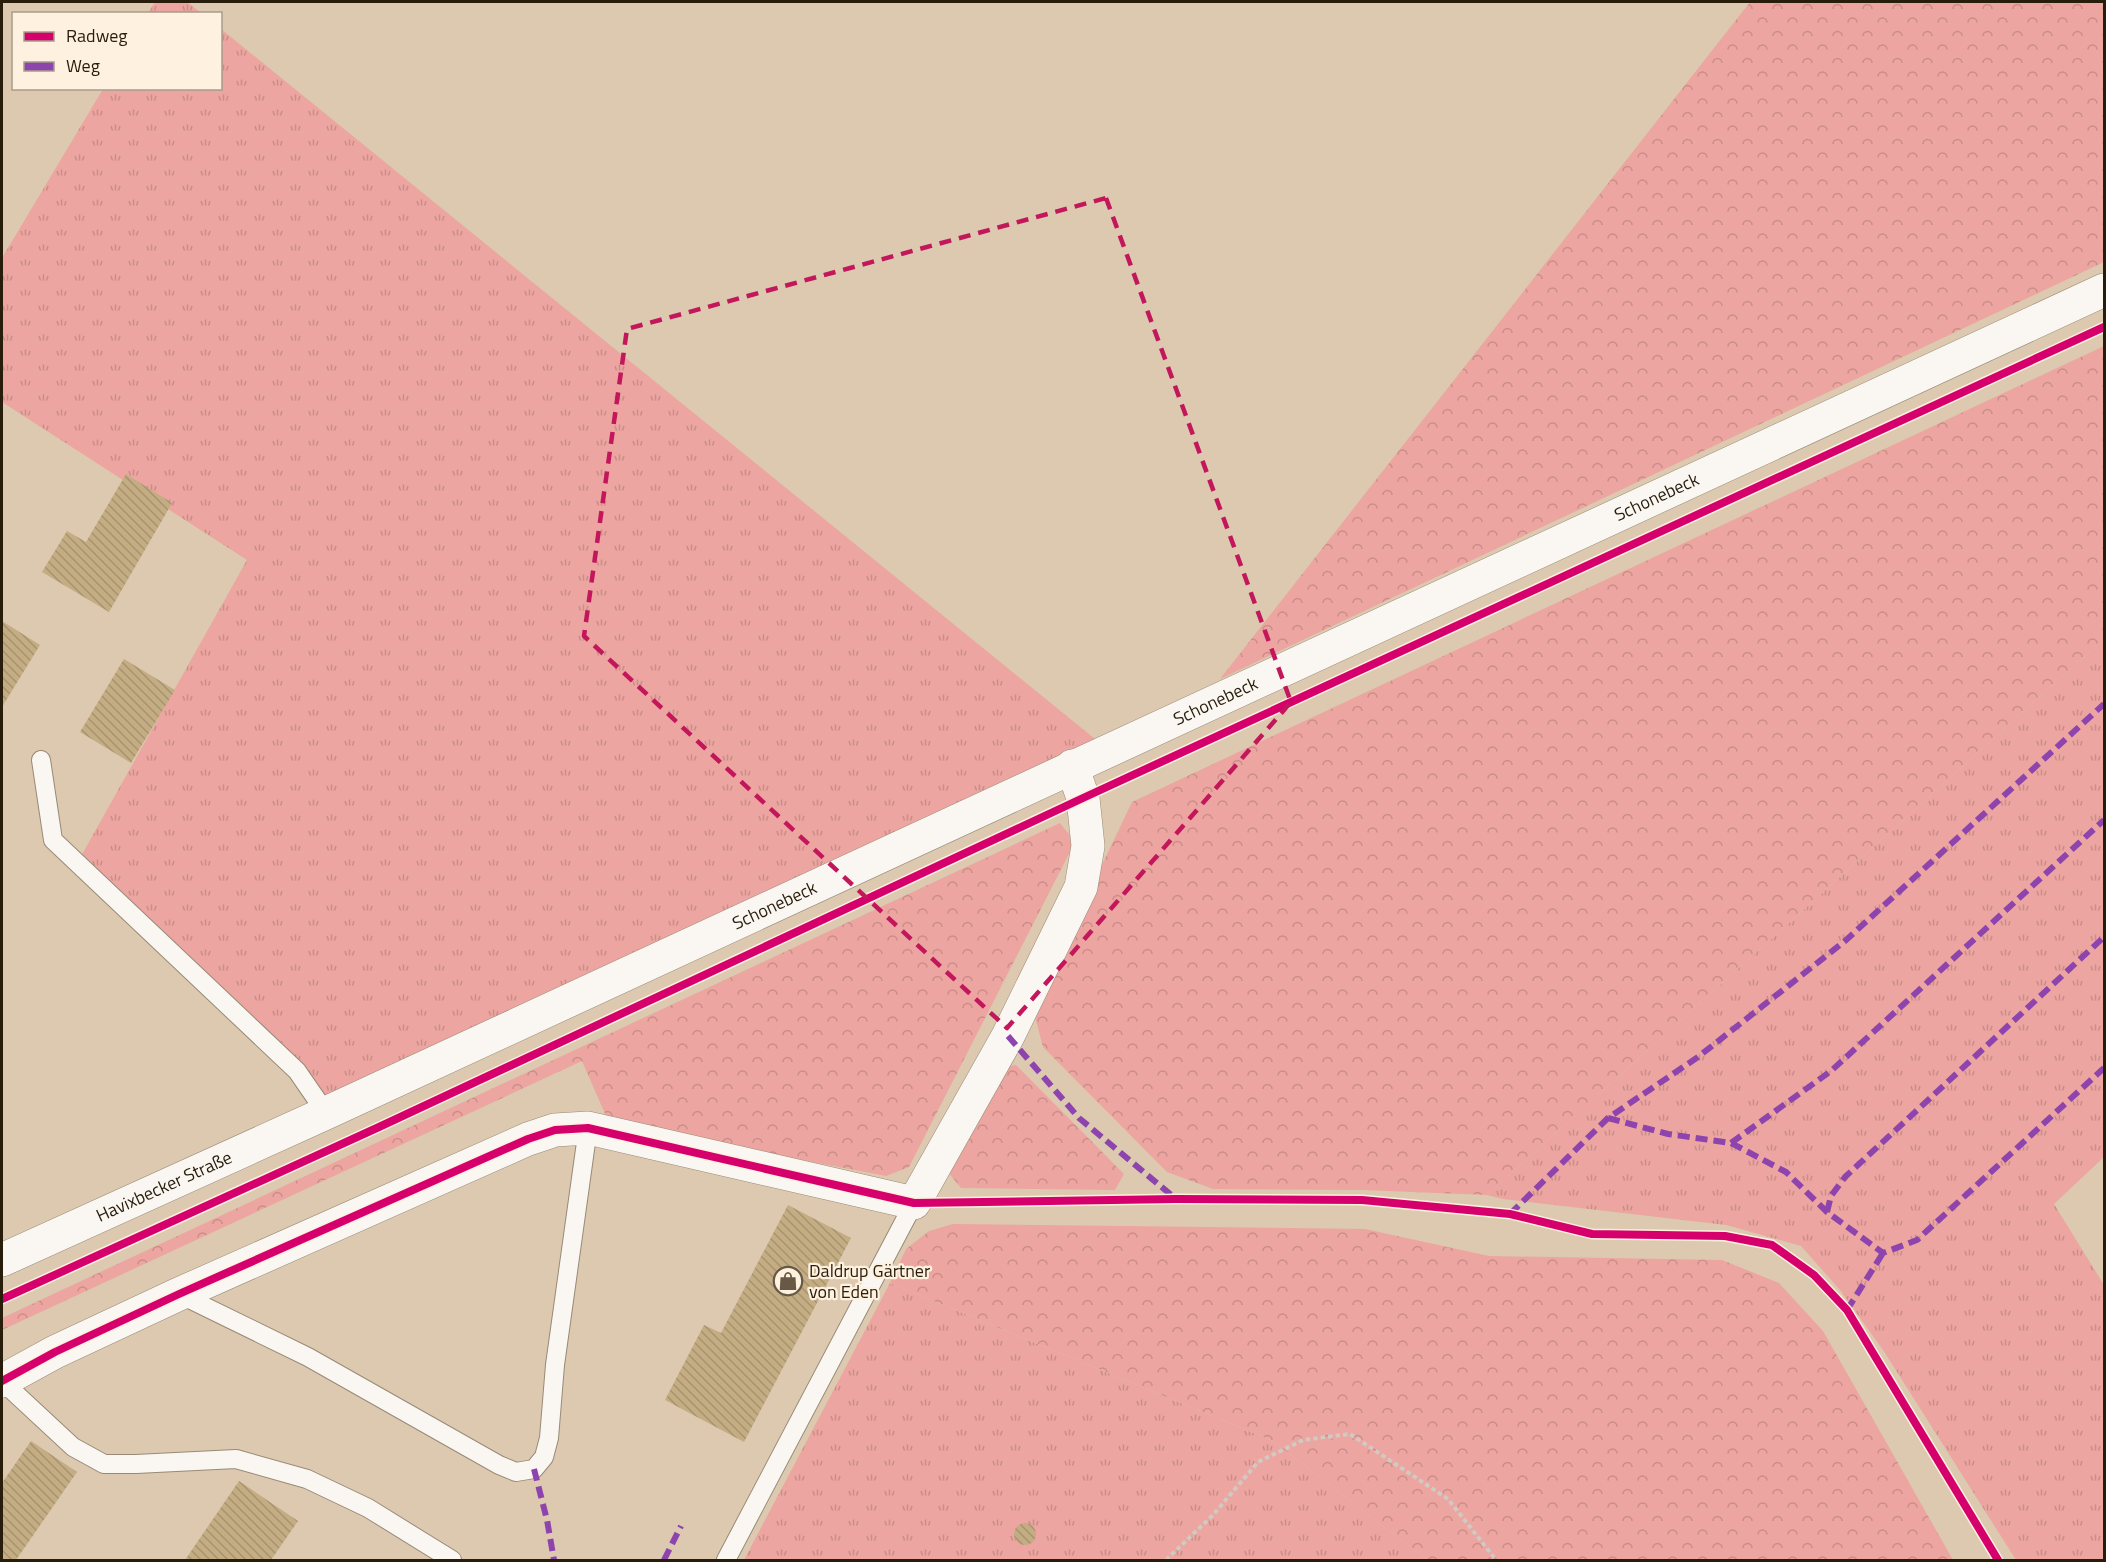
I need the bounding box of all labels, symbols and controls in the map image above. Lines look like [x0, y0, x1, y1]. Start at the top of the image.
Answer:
legend [12, 12, 222, 90]
text: Radweg [66, 22, 128, 49]
text: Weg [66, 52, 100, 79]
street label: Schonebeck [1610, 465, 1704, 528]
street label: Schonebeck [1169, 669, 1262, 732]
street label: Schonebeck [727, 874, 821, 936]
street label: Havixbecker Straße [92, 1143, 236, 1229]
place label: Daldrup Gärtner von Eden [809, 1257, 930, 1305]
shop icon: Daldrup Gärtner von Eden [772, 1265, 804, 1297]

